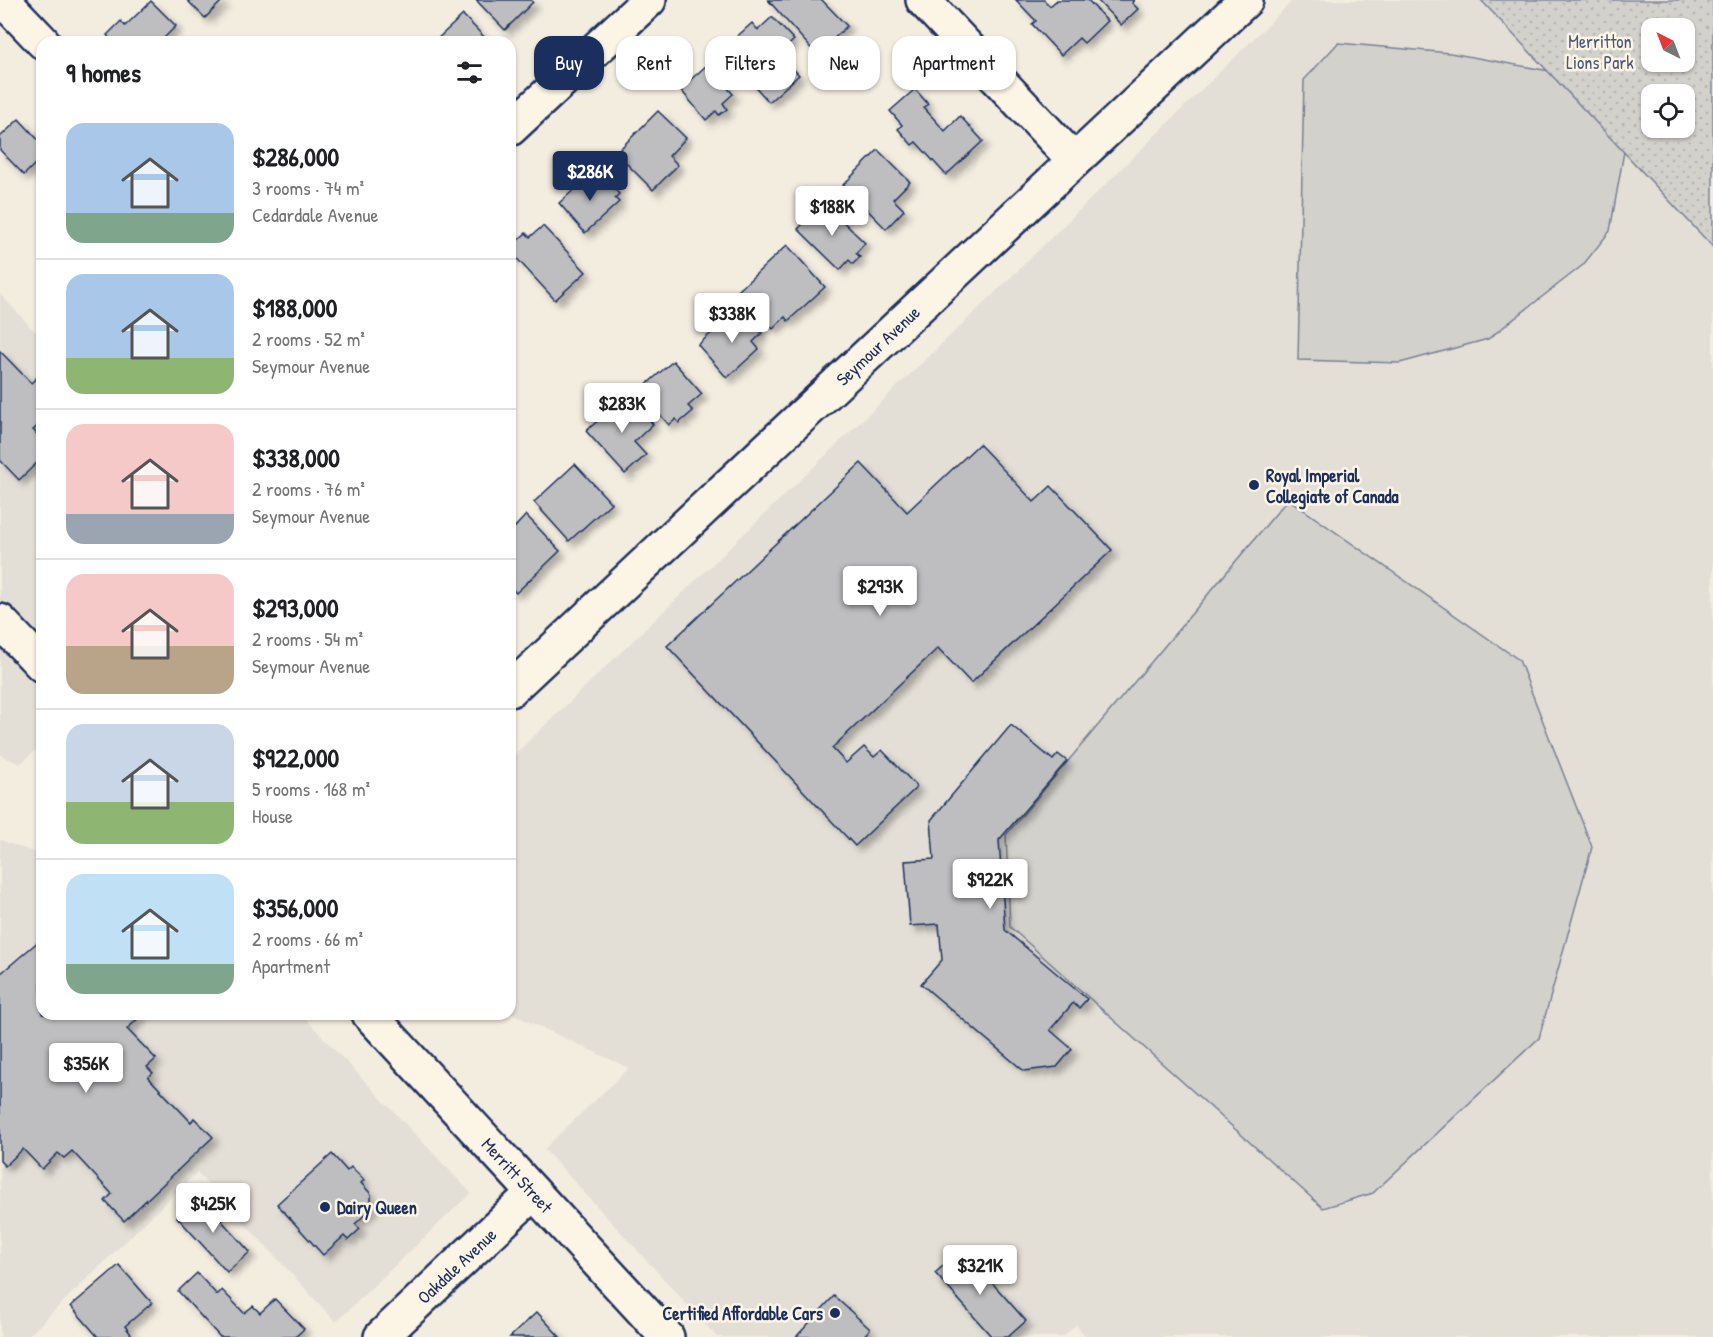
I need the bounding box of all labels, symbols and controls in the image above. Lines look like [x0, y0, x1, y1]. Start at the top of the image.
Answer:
north arrow [1641, 18, 1695, 72]
map controls [1641, 18, 1695, 138]
park label: Merritton Lions Park [1566, 29, 1634, 75]
chip: Buy [534, 36, 604, 90]
chip: Rent [616, 36, 693, 90]
chip: Filters [705, 36, 796, 90]
chip: New [808, 36, 880, 90]
chip: Apartment [892, 36, 1016, 90]
text: 9 homes [66, 55, 141, 90]
icon: filters [453, 56, 486, 89]
button: locate [1641, 84, 1695, 138]
text: $286,000 [252, 139, 339, 174]
icon: home [114, 147, 186, 219]
pin: $286K [548, 151, 632, 202]
text: $286K [567, 157, 613, 184]
text: 3 rooms · 74 m² [252, 174, 364, 201]
pin: $188K [790, 186, 874, 237]
text: $188K [809, 192, 855, 219]
text: Cedardale Avenue [252, 201, 379, 228]
text: $188,000 [252, 290, 337, 325]
pin: $338K [690, 293, 774, 344]
icon: home [114, 298, 186, 370]
text: $338K [708, 299, 756, 326]
street label: Seymour Avenue [830, 300, 925, 391]
text: 2 rooms · 52 m² [252, 325, 365, 352]
text: Seymour Avenue [252, 352, 370, 379]
pin: $283K [580, 383, 664, 434]
text: $283K [598, 389, 646, 416]
text: $338,000 [252, 440, 340, 475]
icon: home [114, 448, 186, 520]
place label: Royal Imperial Collegiate of Canada [1266, 463, 1400, 510]
text: 2 rooms · 76 m² [252, 475, 365, 502]
marker: Royal Imperial Collegiate of Canada [1247, 478, 1261, 492]
text: Seymour Avenue [252, 502, 370, 529]
pin: $293K [838, 566, 922, 617]
text: $293K [857, 572, 903, 599]
text: $293,000 [252, 590, 339, 625]
icon: home [114, 598, 186, 670]
text: 2 rooms · 54 m² [252, 625, 363, 652]
text: Seymour Avenue [252, 652, 370, 679]
text: $922,000 [252, 740, 339, 775]
icon: home [114, 748, 186, 820]
text: 5 rooms · 168 m² [252, 775, 370, 802]
text: House [252, 802, 293, 829]
pin: $922K [948, 859, 1032, 910]
text: $922K [967, 865, 1013, 892]
text: $356,000 [252, 890, 338, 925]
icon: home [114, 898, 186, 970]
text: 2 rooms · 66 m² [252, 925, 363, 952]
text: Apartment [252, 952, 330, 979]
pin: $356K [44, 1043, 128, 1094]
text: $356K [63, 1049, 109, 1076]
street label: Merritt Street [476, 1132, 559, 1219]
pin: $425K [171, 1183, 255, 1234]
text: $425K [190, 1189, 236, 1216]
place label: Dairy Queen [337, 1195, 417, 1221]
marker: Dairy Queen [318, 1200, 332, 1214]
street label: Oakdale Avenue [411, 1222, 502, 1309]
pin: $321K [938, 1245, 1022, 1296]
text: $321K [957, 1251, 1003, 1278]
place label: Certified Affordable Cars [663, 1301, 823, 1326]
marker: Certified Affordable Cars [828, 1306, 842, 1320]

